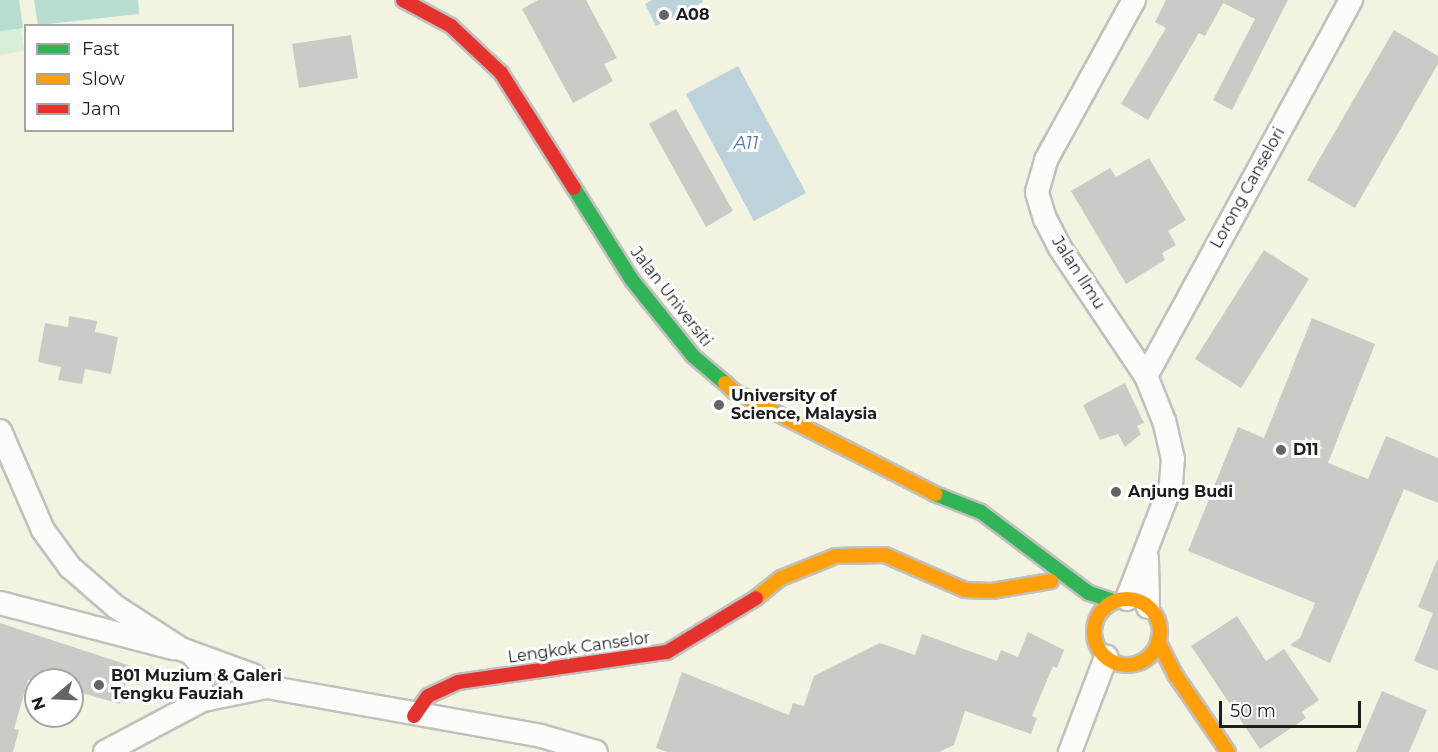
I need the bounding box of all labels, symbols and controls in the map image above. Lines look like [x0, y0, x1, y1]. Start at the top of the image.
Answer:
place label: A08 [676, 5, 709, 25]
marker: A08 [657, 8, 671, 22]
legend [24, 24, 234, 132]
text: Fast [82, 38, 120, 60]
text: Slow [82, 68, 125, 90]
text: Jam [82, 98, 121, 120]
street label: Lorong Canselori [1207, 124, 1289, 252]
water label: A11 [733, 132, 759, 154]
street label: Jalan Ilmu [1047, 233, 1109, 313]
street label: Jalan Universiti [626, 243, 716, 351]
place label: University of Science, Malaysia [731, 386, 877, 424]
marker: University of Science, Malaysia [712, 398, 726, 412]
place label: D11 [1293, 440, 1319, 460]
marker: D11 [1274, 443, 1288, 457]
place label: Anjung Budi [1128, 482, 1233, 502]
marker: Anjung Budi [1109, 485, 1123, 499]
street label: Lengkok Canselor [507, 629, 651, 667]
place label: B01 Muzium & Galeri Tengku Fauziah [111, 666, 282, 704]
north arrow [24, 668, 84, 728]
marker: B01 Muzium & Galeri Tengku Fauziah [92, 678, 106, 692]
scale bar [1222, 689, 1364, 727]
text: N [27, 694, 49, 713]
text: 50 m [1230, 700, 1276, 722]

